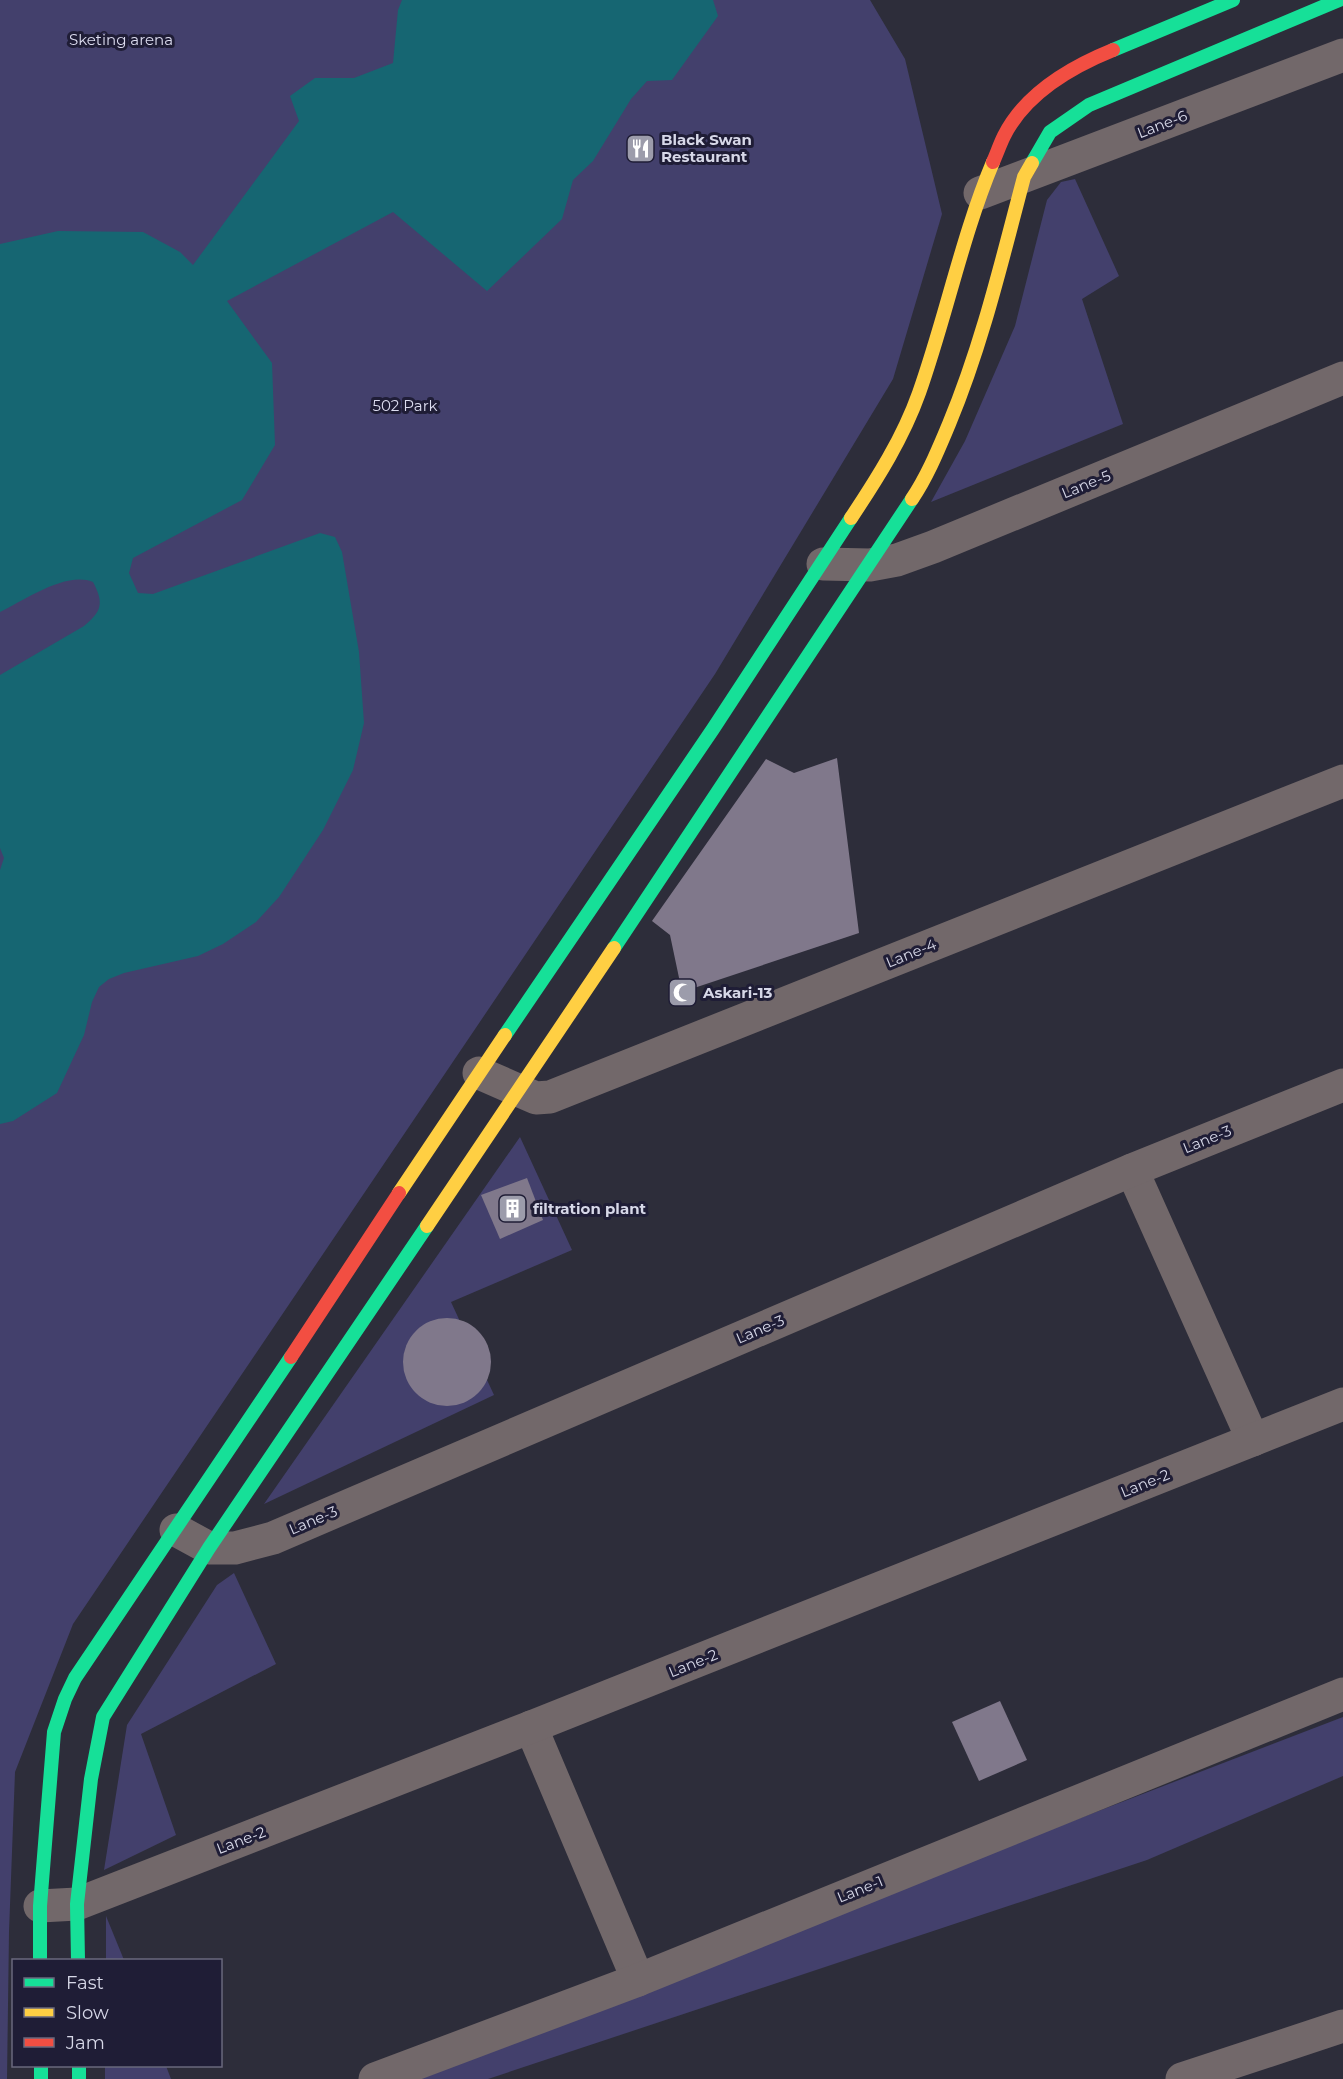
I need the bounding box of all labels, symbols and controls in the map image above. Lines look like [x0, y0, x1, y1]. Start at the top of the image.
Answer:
park label: Sketing arena [69, 30, 173, 49]
street label: Lane-6 [1134, 106, 1190, 142]
place label: Black Swan Restaurant [661, 130, 752, 166]
restaurant icon: Black Swan Restaurant [624, 132, 656, 164]
park label: 502 Park [372, 396, 438, 415]
street label: Lane-5 [1059, 466, 1113, 502]
street label: Lane-4 [883, 934, 939, 972]
mosque icon: Askari-13 [666, 976, 698, 1008]
place label: Askari-13 [702, 983, 773, 1002]
street label: Lane-3 [1180, 1121, 1234, 1157]
building icon: filtration plant [496, 1192, 528, 1224]
place label: filtration plant [533, 1199, 647, 1218]
street label: Lane-3 [733, 1310, 787, 1348]
street label: Lane-2 [1118, 1465, 1172, 1501]
street label: Lane-3 [286, 1501, 340, 1539]
street label: Lane-2 [666, 1645, 720, 1681]
street label: Lane-2 [214, 1822, 268, 1858]
street label: Lane-1 [834, 1871, 886, 1907]
legend [12, 1959, 222, 2067]
text: Fast [66, 1972, 104, 1994]
text: Slow [66, 2002, 109, 2024]
text: Jam [65, 2032, 105, 2054]

